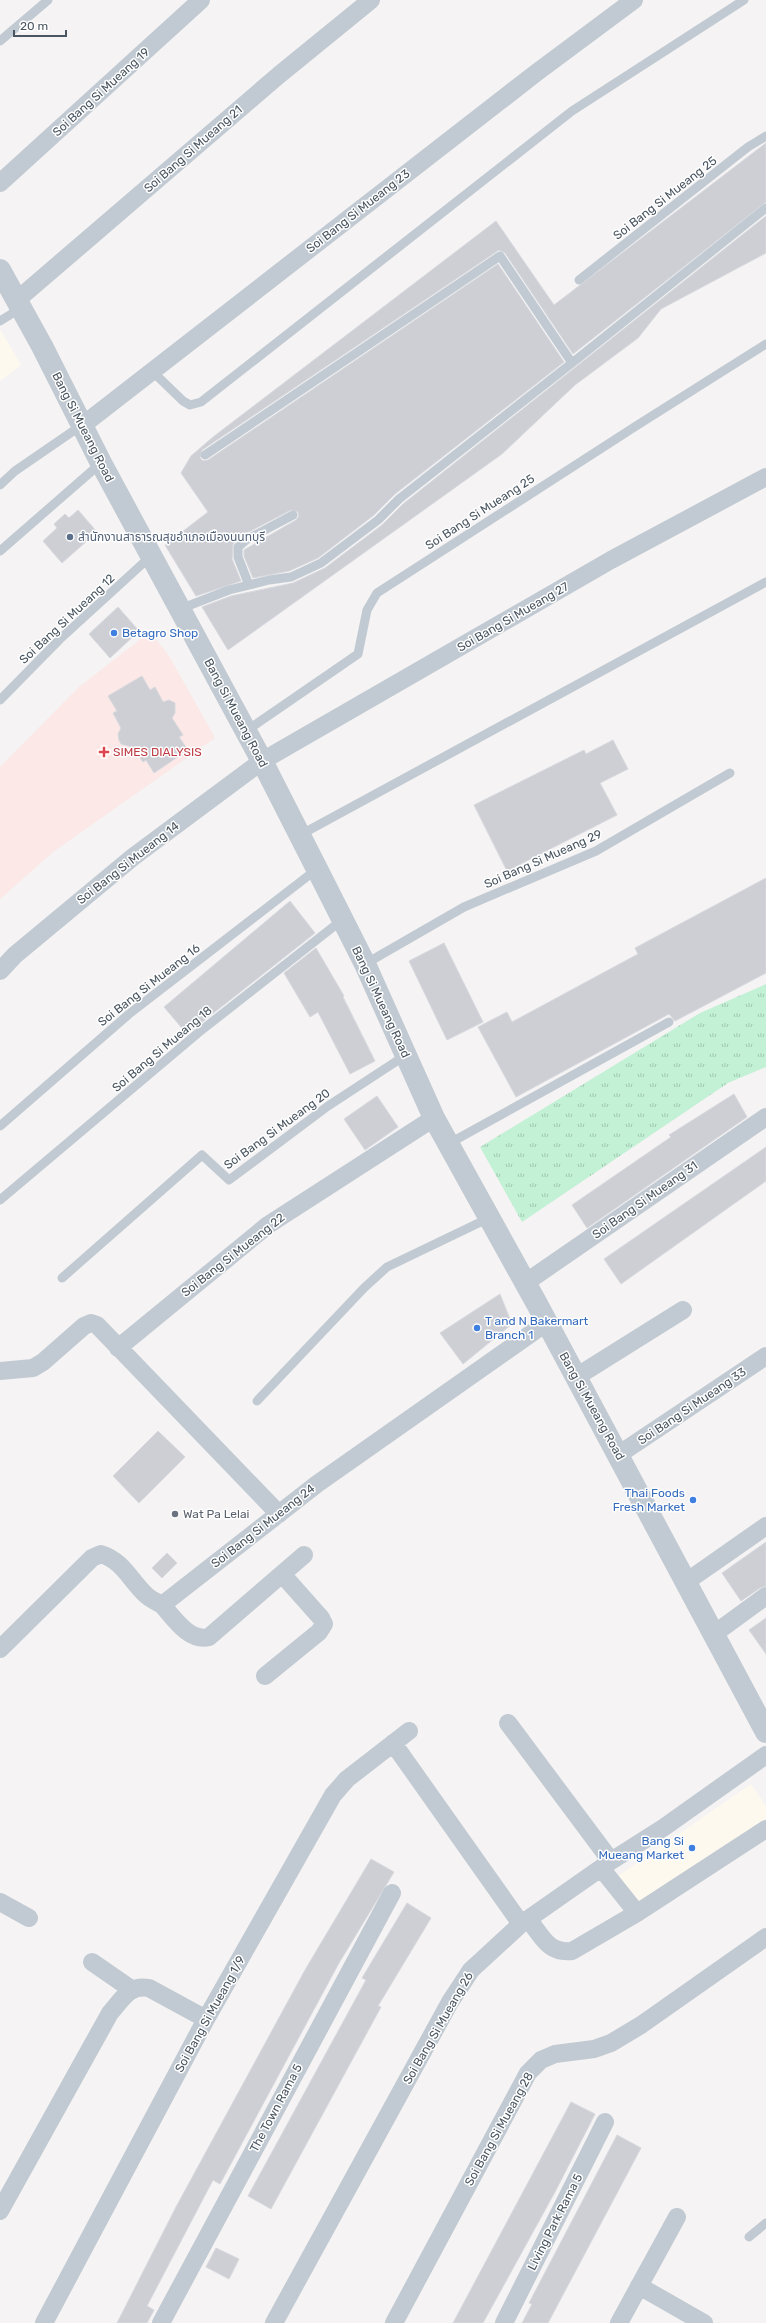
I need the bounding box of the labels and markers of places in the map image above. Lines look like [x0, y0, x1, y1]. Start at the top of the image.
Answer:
place label: สำนักงานสาธารณสุขอำเภอเมืองนนทบุรี [78, 530, 265, 544]
marker: สำนักงานสาธารณสุขอำเภอเมืองนนทบุรี [65, 532, 75, 542]
place label: Betagro Shop [122, 626, 198, 640]
marker: Betagro Shop [109, 628, 119, 638]
place label: SIMES DIALYSIS [113, 745, 202, 759]
marker: SIMES DIALYSIS [98, 746, 110, 758]
place label: T and N Bakermart Branch 1 [485, 1314, 589, 1342]
marker: T and N Bakermart Branch 1 [472, 1323, 482, 1333]
place label: Thai Foods Fresh Market [613, 1486, 685, 1514]
marker: Thai Foods Fresh Market [688, 1495, 698, 1505]
place label: Wat Pa Lelai [183, 1507, 250, 1521]
marker: Wat Pa Lelai [170, 1509, 180, 1519]
place label: Bang Si Mueang Market [599, 1834, 684, 1862]
marker: Bang Si Mueang Market [687, 1843, 697, 1853]

